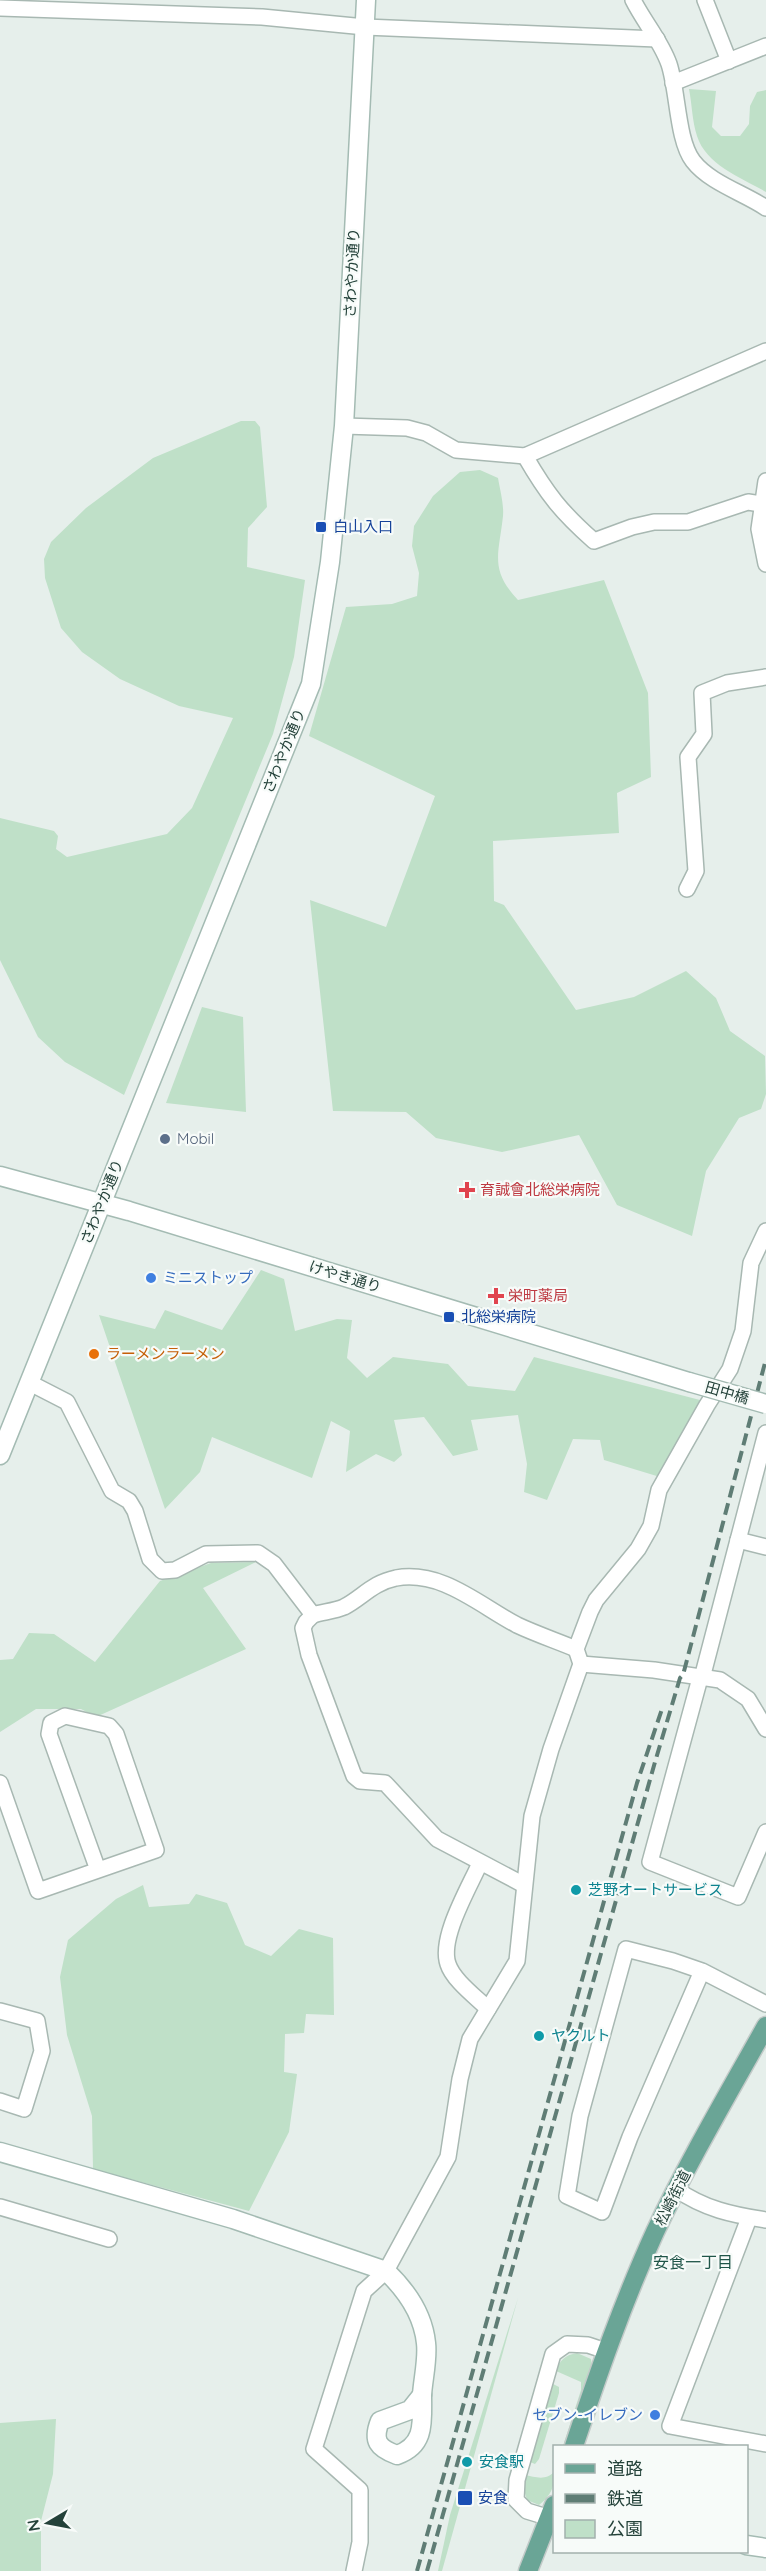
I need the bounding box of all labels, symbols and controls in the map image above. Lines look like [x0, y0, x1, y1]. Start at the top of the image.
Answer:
street label: さわやか通り [340, 228, 363, 318]
place label: 白山入口 [333, 517, 393, 536]
marker: 白山入口 [314, 520, 328, 534]
street label: さわやか通り [258, 706, 309, 796]
place label: Mobil [177, 1129, 214, 1148]
marker: Mobil [158, 1132, 172, 1146]
street label: さわやか通り [76, 1157, 127, 1247]
place label: 育誠會北総栄病院 [480, 1180, 600, 1199]
marker: 育誠會北総栄病院 [458, 1181, 476, 1199]
street label: けやき通り [306, 1256, 384, 1297]
place label: ミニストップ [163, 1268, 253, 1287]
marker: ミニストップ [144, 1271, 158, 1285]
place label: 栄町薬局 [508, 1286, 568, 1305]
marker: 栄町薬局 [489, 1289, 503, 1303]
place label: 北総栄病院 [461, 1307, 536, 1326]
marker: 北総栄病院 [442, 1310, 456, 1324]
place label: ラーメンラーメン [106, 1344, 225, 1363]
marker: ラーメンラーメン [87, 1347, 101, 1361]
street label: 田中橋 [703, 1377, 751, 1408]
place label: 芝野オートサービス [588, 1880, 723, 1899]
marker: 芝野オートサービス [569, 1883, 583, 1897]
place label: ヤクルト [551, 2026, 611, 2045]
marker: ヤクルト [532, 2029, 546, 2043]
street label: 松崎街道 [650, 2167, 695, 2229]
district label: 安食一丁目 [653, 2252, 733, 2272]
place label: セブン-イレブン [532, 2405, 643, 2424]
marker: セブン-イレブン [648, 2408, 662, 2422]
legend [553, 2445, 748, 2553]
place label: 安食駅 [479, 2452, 524, 2471]
marker: 安食駅 [460, 2455, 474, 2469]
text: 道路 [607, 2457, 643, 2480]
text: 鉄道 [607, 2487, 643, 2510]
place label: 安食 [478, 2488, 508, 2507]
marker: 安食 [456, 2489, 474, 2507]
north arrow [18, 2493, 78, 2553]
text: 公園 [607, 2517, 643, 2540]
text: N [22, 2518, 44, 2533]

